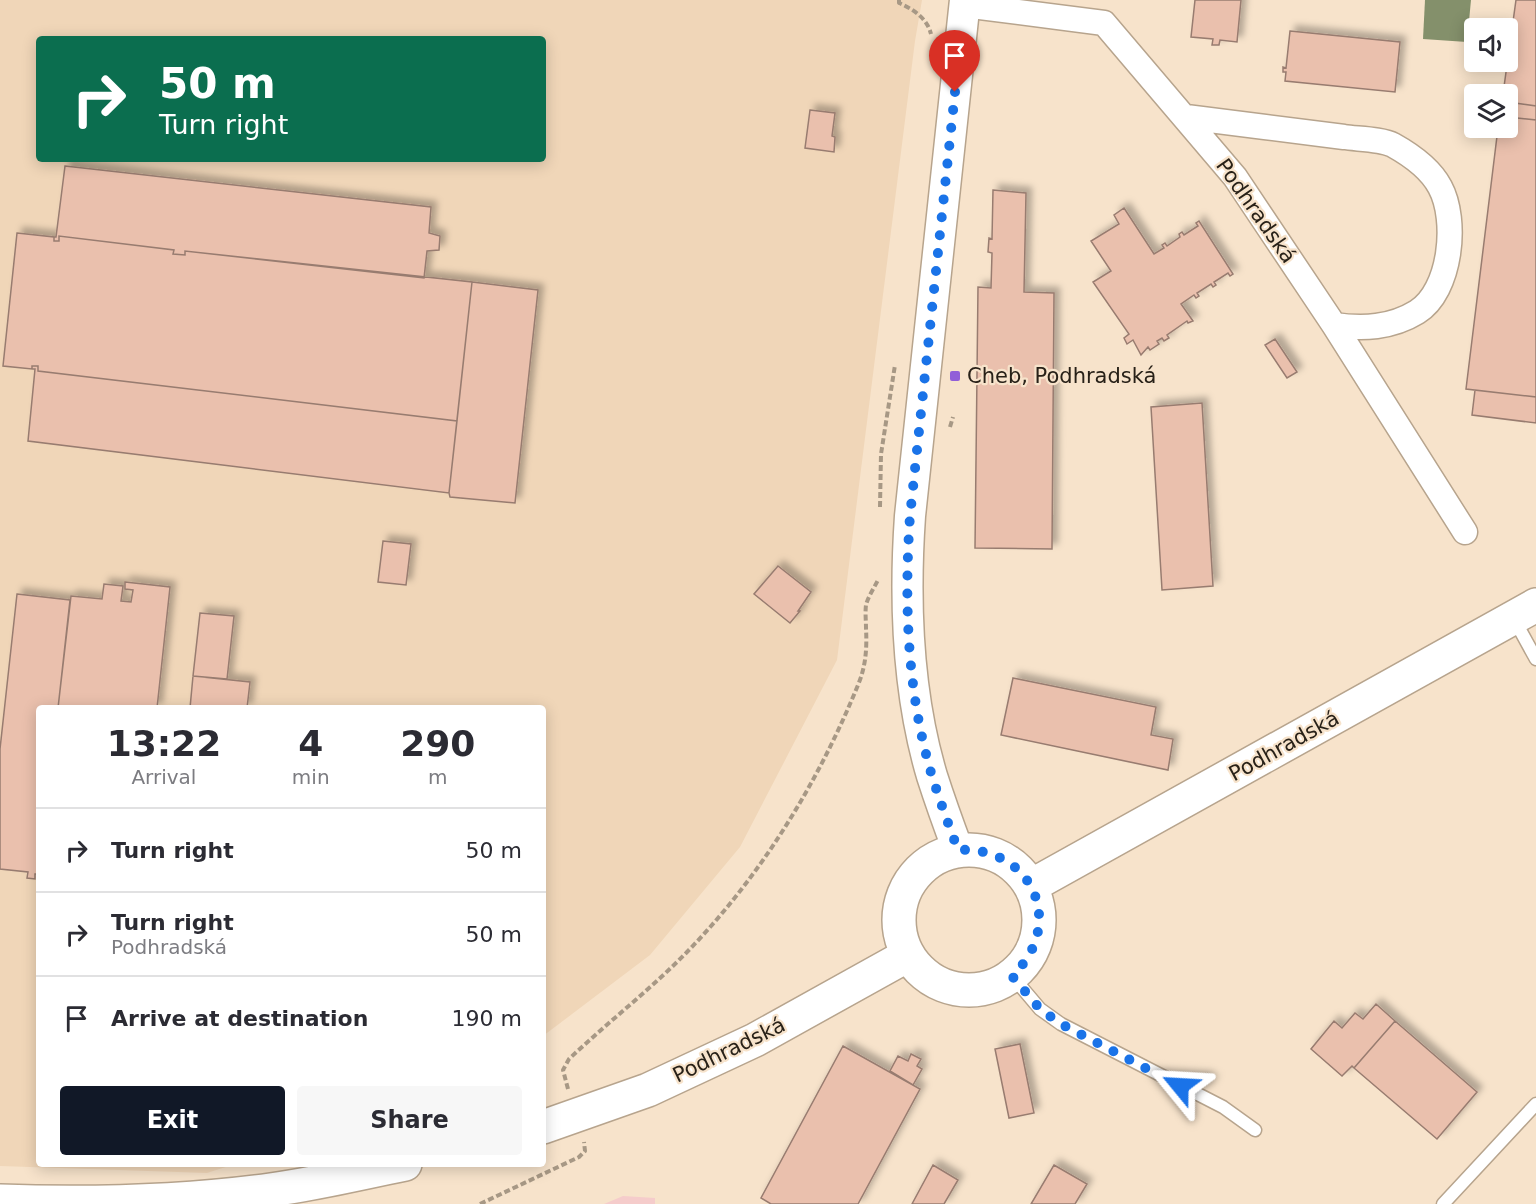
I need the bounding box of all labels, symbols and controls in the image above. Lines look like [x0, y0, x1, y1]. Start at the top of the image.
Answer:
map controls [1464, 18, 1518, 138]
button: sound [1464, 18, 1518, 72]
pin [929, 30, 980, 92]
icon: arrive [938, 39, 971, 72]
text: 50 m [159, 59, 276, 108]
icon: right [60, 60, 138, 138]
button: layers [1464, 84, 1518, 138]
text: Turn right [159, 109, 288, 140]
street label: Podhradská [1211, 154, 1301, 268]
place label: Cheb, Podhradská [967, 364, 1156, 388]
marker: Cheb, Podhradská [948, 369, 962, 383]
street label: Podhradská [1225, 706, 1343, 786]
text: 13:22 [107, 723, 221, 764]
text: 4 [298, 723, 323, 764]
text: 290 [400, 723, 475, 764]
text: Arrival [131, 765, 196, 789]
text: min [292, 765, 330, 789]
text: m [428, 765, 448, 789]
icon: right [60, 834, 93, 867]
text: Turn right [111, 838, 234, 863]
text: 50 m [466, 838, 522, 863]
text: Turn right [111, 910, 234, 935]
icon: right [60, 918, 93, 951]
text: 50 m [466, 922, 522, 947]
text: Podhradská [111, 935, 227, 959]
icon: arrive [60, 1002, 93, 1035]
text: Arrive at destination [111, 1006, 368, 1031]
text: 190 m [452, 1006, 522, 1031]
street label: Podhradská [669, 1013, 789, 1087]
position arrow [1148, 1054, 1212, 1118]
button: Exit [60, 1086, 285, 1155]
button: Share [297, 1086, 522, 1155]

